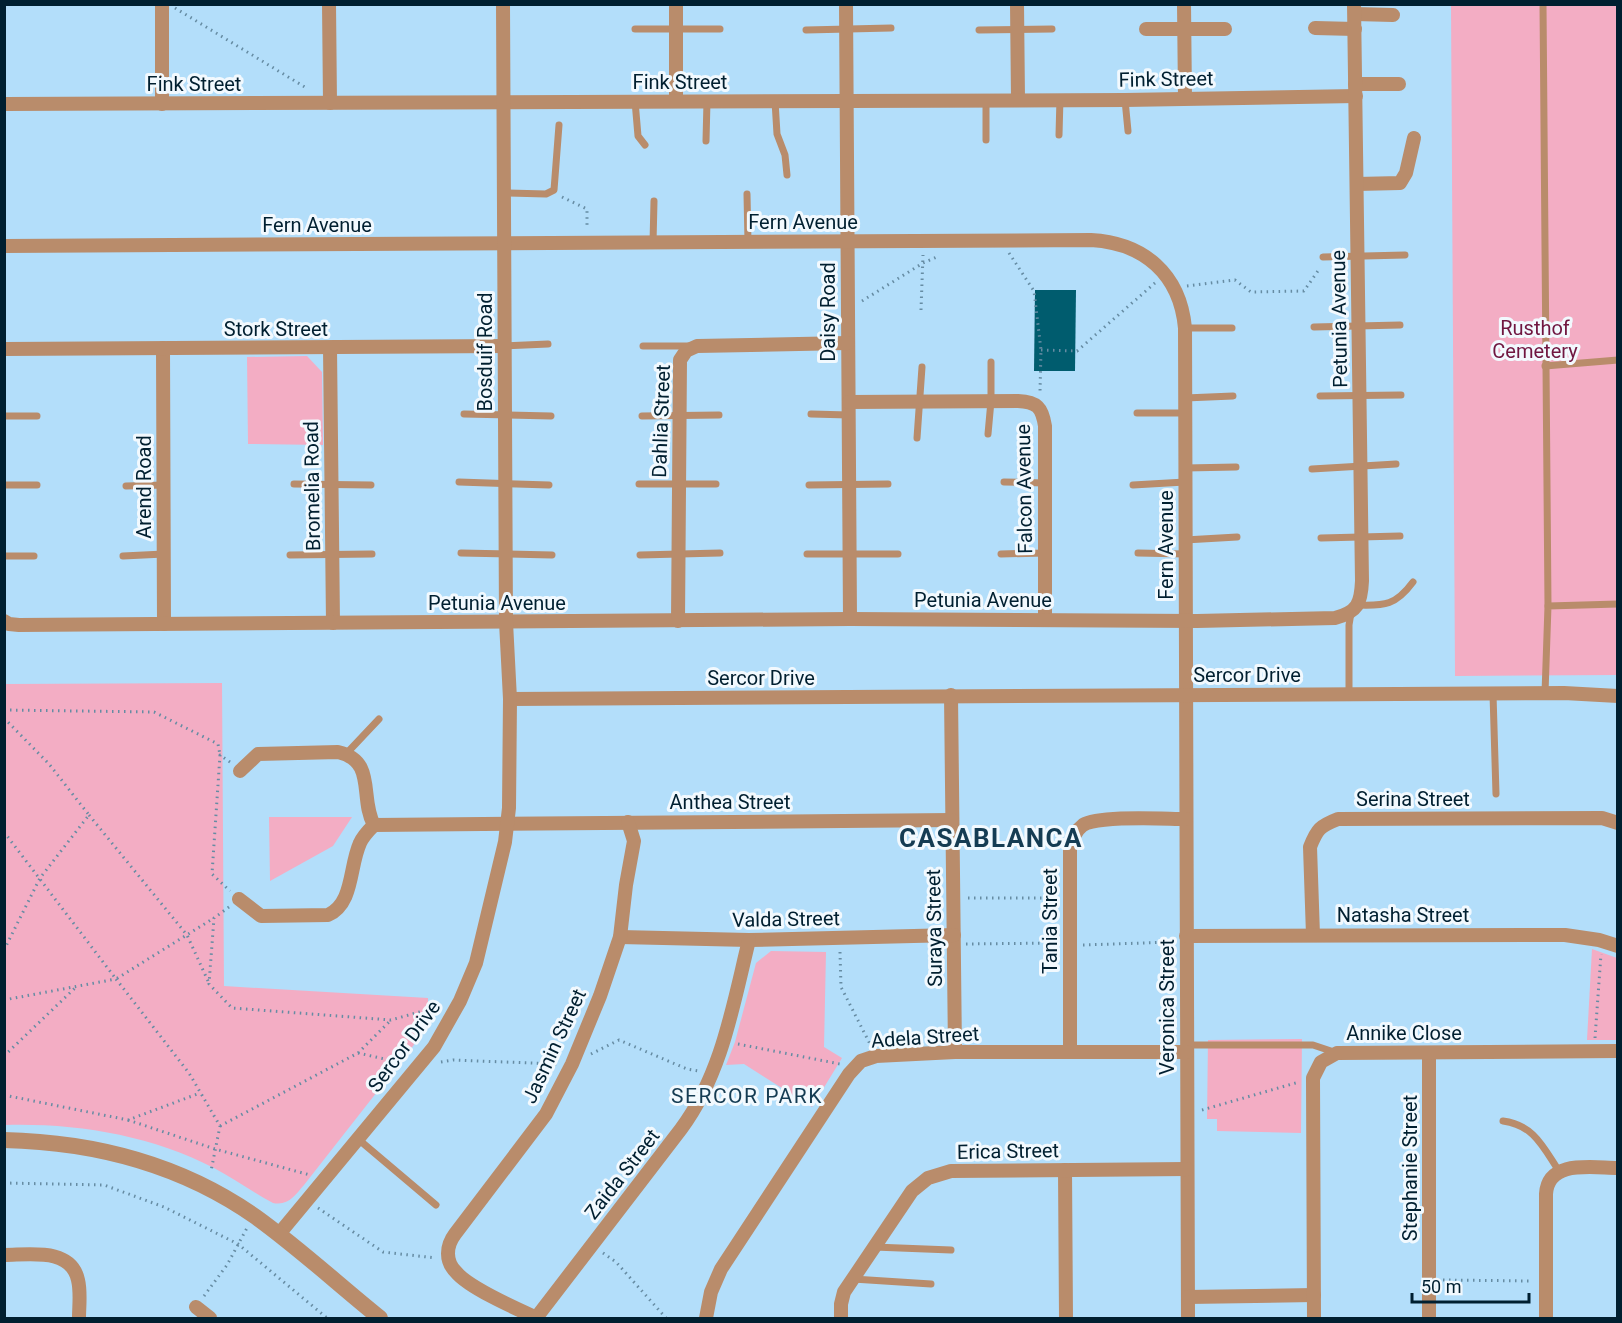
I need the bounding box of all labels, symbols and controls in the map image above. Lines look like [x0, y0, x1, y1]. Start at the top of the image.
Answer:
street label: Fink Street [1118, 66, 1214, 92]
street label: Fink Street [633, 70, 727, 94]
street label: Fink Street [147, 72, 241, 96]
street label: Fern Avenue [748, 210, 858, 234]
street label: Fern Avenue [262, 213, 372, 237]
street label: Petunia Avenue [1326, 250, 1352, 388]
street label: Daisy Road [816, 262, 840, 362]
street label: Bosduif Road [473, 292, 497, 412]
park label: Rusthof Cemetery [1492, 316, 1578, 363]
street label: Stork Street [224, 317, 328, 341]
street label: Dahlia Street [647, 364, 675, 478]
street label: Bromelia Road [299, 421, 325, 551]
street label: Falcon Avenue [1011, 424, 1037, 554]
street label: Arend Road [132, 435, 156, 539]
street label: Fern Avenue [1154, 490, 1178, 600]
street label: Petunia Avenue [914, 588, 1052, 612]
street label: Petunia Avenue [428, 591, 566, 615]
street label: Sercor Drive [1193, 663, 1301, 687]
street label: Sercor Drive [707, 666, 815, 690]
street label: Serina Street [1356, 787, 1470, 811]
street label: Anthea Street [670, 790, 790, 814]
district label: CASABLANCA [899, 823, 1083, 853]
street label: Tania Street [1038, 868, 1062, 974]
street label: Suraya Street [921, 869, 947, 987]
street label: Natasha Street [1337, 903, 1469, 927]
street label: Valda Street [732, 906, 840, 932]
street label: Veronica Street [1155, 939, 1179, 1075]
street label: Jasmin Street [517, 985, 591, 1107]
street label: Sercor Drive [363, 995, 445, 1097]
street label: Adela Street [870, 1021, 980, 1053]
street label: Annike Close [1346, 1021, 1462, 1045]
district label: SERCOR PARK [671, 1084, 823, 1108]
street label: Stephanie Street [1398, 1095, 1422, 1241]
street label: Zaida Street [579, 1124, 665, 1224]
street label: Erica Street [957, 1138, 1059, 1164]
scale bar [1412, 1266, 1529, 1304]
text: 50 m [1421, 1276, 1461, 1297]

